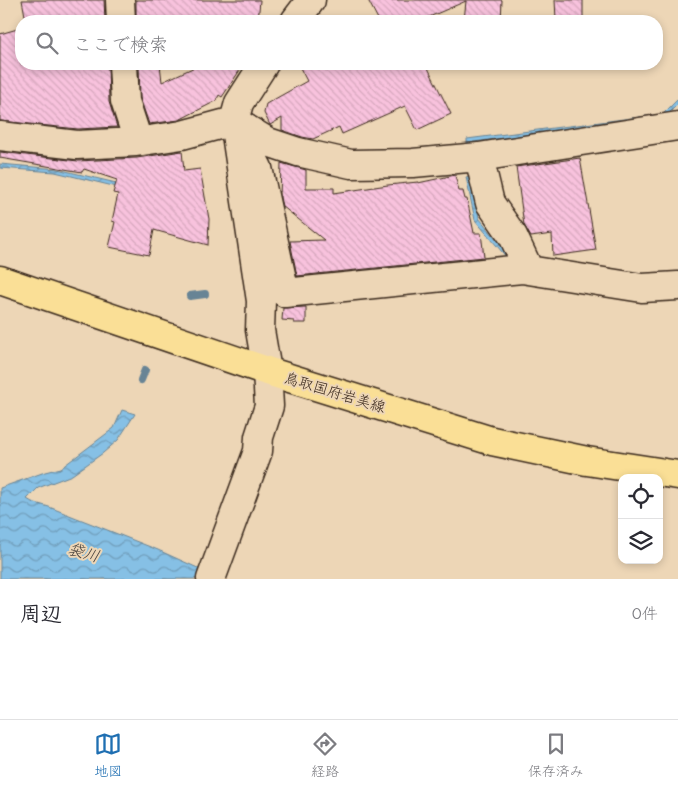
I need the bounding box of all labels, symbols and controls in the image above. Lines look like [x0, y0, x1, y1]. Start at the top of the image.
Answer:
search box [15, 15, 663, 70]
icon: search [33, 29, 61, 57]
text: ここで検索 [73, 32, 168, 56]
street label: 鳥取国府岩美線 [282, 368, 388, 416]
map controls [618, 474, 663, 564]
button: locate [618, 474, 663, 519]
button: layers [618, 519, 663, 564]
water label: 袋川 [66, 538, 102, 566]
text: 周辺 [20, 600, 62, 627]
text: 0件 [631, 603, 658, 623]
tab: 地図 [94, 730, 122, 780]
tab: 経路 [311, 730, 339, 780]
tab: 保存済み [528, 730, 584, 780]

